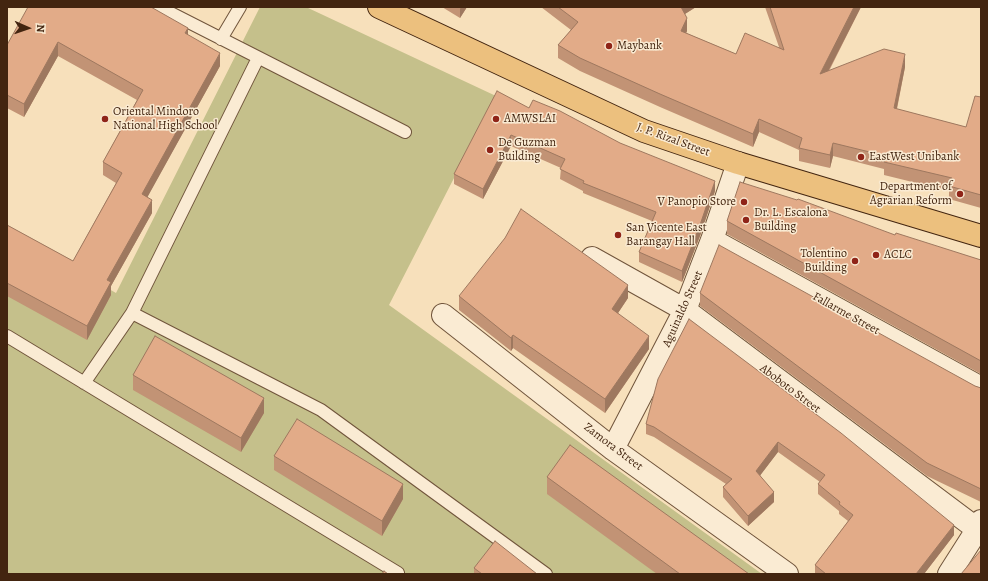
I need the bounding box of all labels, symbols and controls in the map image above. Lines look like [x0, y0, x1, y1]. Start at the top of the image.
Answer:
north arrow [8, 8, 48, 48]
text: N [33, 24, 48, 33]
place label: Maybank [617, 39, 662, 53]
marker: Maybank [604, 41, 614, 51]
place label: Oriental Mindoro National High School [113, 105, 217, 133]
place label: AMWSLAI [504, 112, 556, 126]
marker: Oriental Mindoro National High School [100, 114, 110, 124]
marker: AMWSLAI [491, 114, 501, 124]
street label: J. P. Rizal Street [634, 120, 712, 160]
place label: De Guzman Building [498, 136, 556, 164]
marker: De Guzman Building [485, 145, 495, 155]
place label: EastWest Unibank [869, 150, 959, 164]
marker: EastWest Unibank [856, 152, 866, 162]
place label: Department of Agrarian Reform [870, 180, 952, 208]
marker: Department of Agrarian Reform [955, 189, 965, 199]
place label: V Panopio Store [658, 195, 736, 209]
marker: V Panopio Store [739, 197, 749, 207]
place label: Dr. L. Escalona Building [754, 206, 828, 234]
marker: Dr. L. Escalona Building [741, 215, 751, 225]
place label: San Vicente East Barangay Hall [626, 221, 707, 249]
marker: San Vicente East Barangay Hall [613, 230, 623, 240]
place label: Tolentino Building [800, 247, 847, 275]
place label: ACLC [884, 248, 912, 262]
marker: ACLC [871, 250, 881, 260]
marker: Tolentino Building [850, 256, 860, 266]
street label: Aguinaldo Street [660, 268, 706, 350]
street label: Fallarme Street [810, 290, 882, 338]
street label: Aboboto Street [757, 361, 823, 417]
street label: Zamora Street [581, 420, 645, 474]

